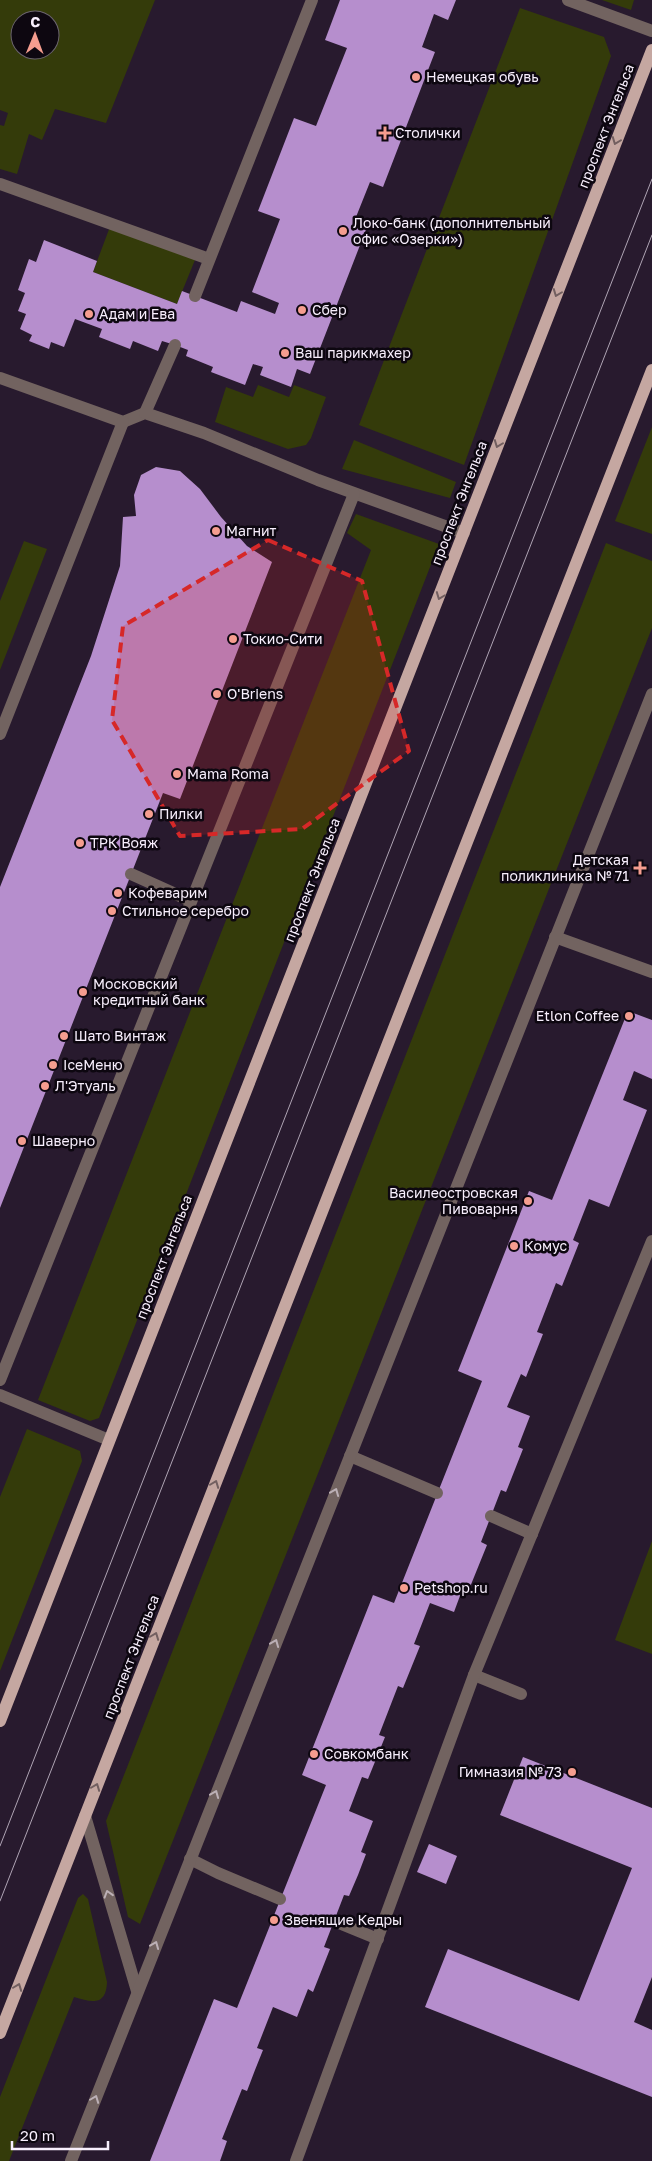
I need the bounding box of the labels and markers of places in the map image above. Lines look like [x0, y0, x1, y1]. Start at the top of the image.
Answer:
place label: Немецкая обувь [426, 68, 539, 85]
marker: Немецкая обувь [410, 71, 422, 83]
place label: Столички [395, 124, 461, 141]
marker: Столички [379, 127, 391, 139]
place label: Локо-банк (дополнительный офис «Озерки») [353, 214, 551, 247]
marker: Локо-банк (дополнительный офис «Озерки») [337, 225, 349, 237]
place label: Сбер [312, 301, 347, 318]
marker: Сбер [296, 304, 308, 316]
place label: Адам и Ева [99, 305, 175, 322]
marker: Адам и Ева [83, 308, 95, 320]
place label: Ваш парикмахер [295, 344, 411, 361]
marker: Ваш парикмахер [279, 347, 291, 359]
place label: Магнит [226, 522, 276, 539]
marker: Магнит [210, 525, 222, 537]
place label: Токио-Сити [243, 630, 323, 647]
marker: Токио-Сити [227, 633, 239, 645]
place label: O'Briens [227, 685, 283, 702]
marker: O'Briens [211, 688, 223, 700]
place label: Mama Roma [187, 765, 269, 782]
marker: Mama Roma [171, 768, 183, 780]
place label: Пилки [159, 805, 203, 822]
marker: Пилки [143, 808, 155, 820]
place label: ТРК Вояж [90, 834, 158, 851]
marker: ТРК Вояж [74, 837, 86, 849]
place label: Детская поликлиника № 71 [501, 851, 629, 884]
marker: Детская поликлиника № 71 [633, 861, 647, 875]
place label: Кофеварим [128, 884, 207, 901]
marker: Кофеварим [112, 887, 124, 899]
place label: Стильное серебро [122, 902, 249, 919]
marker: Стильное серебро [106, 905, 118, 917]
place label: Московский кредитный банк [93, 975, 205, 1008]
marker: Московский кредитный банк [77, 986, 89, 998]
place label: Etlon Coffee [536, 1007, 619, 1024]
marker: Etlon Coffee [623, 1010, 635, 1022]
place label: Шато Винтаж [74, 1027, 166, 1044]
marker: Шато Винтаж [58, 1030, 70, 1042]
place label: IceМеню [63, 1056, 123, 1073]
marker: IceМеню [47, 1059, 59, 1071]
place label: Л'Этуаль [55, 1077, 116, 1094]
marker: Л'Этуаль [39, 1080, 51, 1092]
place label: Шаверно [32, 1132, 95, 1149]
marker: Шаверно [16, 1135, 28, 1147]
place label: Василеостровская Пивоварня [389, 1184, 518, 1217]
marker: Василеостровская Пивоварня [522, 1195, 534, 1207]
place label: Комус [524, 1237, 568, 1254]
marker: Комус [508, 1240, 520, 1252]
place label: Petshop.ru [414, 1579, 488, 1596]
marker: Petshop.ru [398, 1582, 410, 1594]
place label: Совкомбанк [324, 1745, 409, 1762]
marker: Совкомбанк [308, 1748, 320, 1760]
place label: Гимназия № 73 [459, 1763, 562, 1780]
marker: Гимназия № 73 [566, 1766, 578, 1778]
place label: Звенящие Кедры [284, 1911, 402, 1928]
marker: Звенящие Кедры [268, 1914, 280, 1926]

